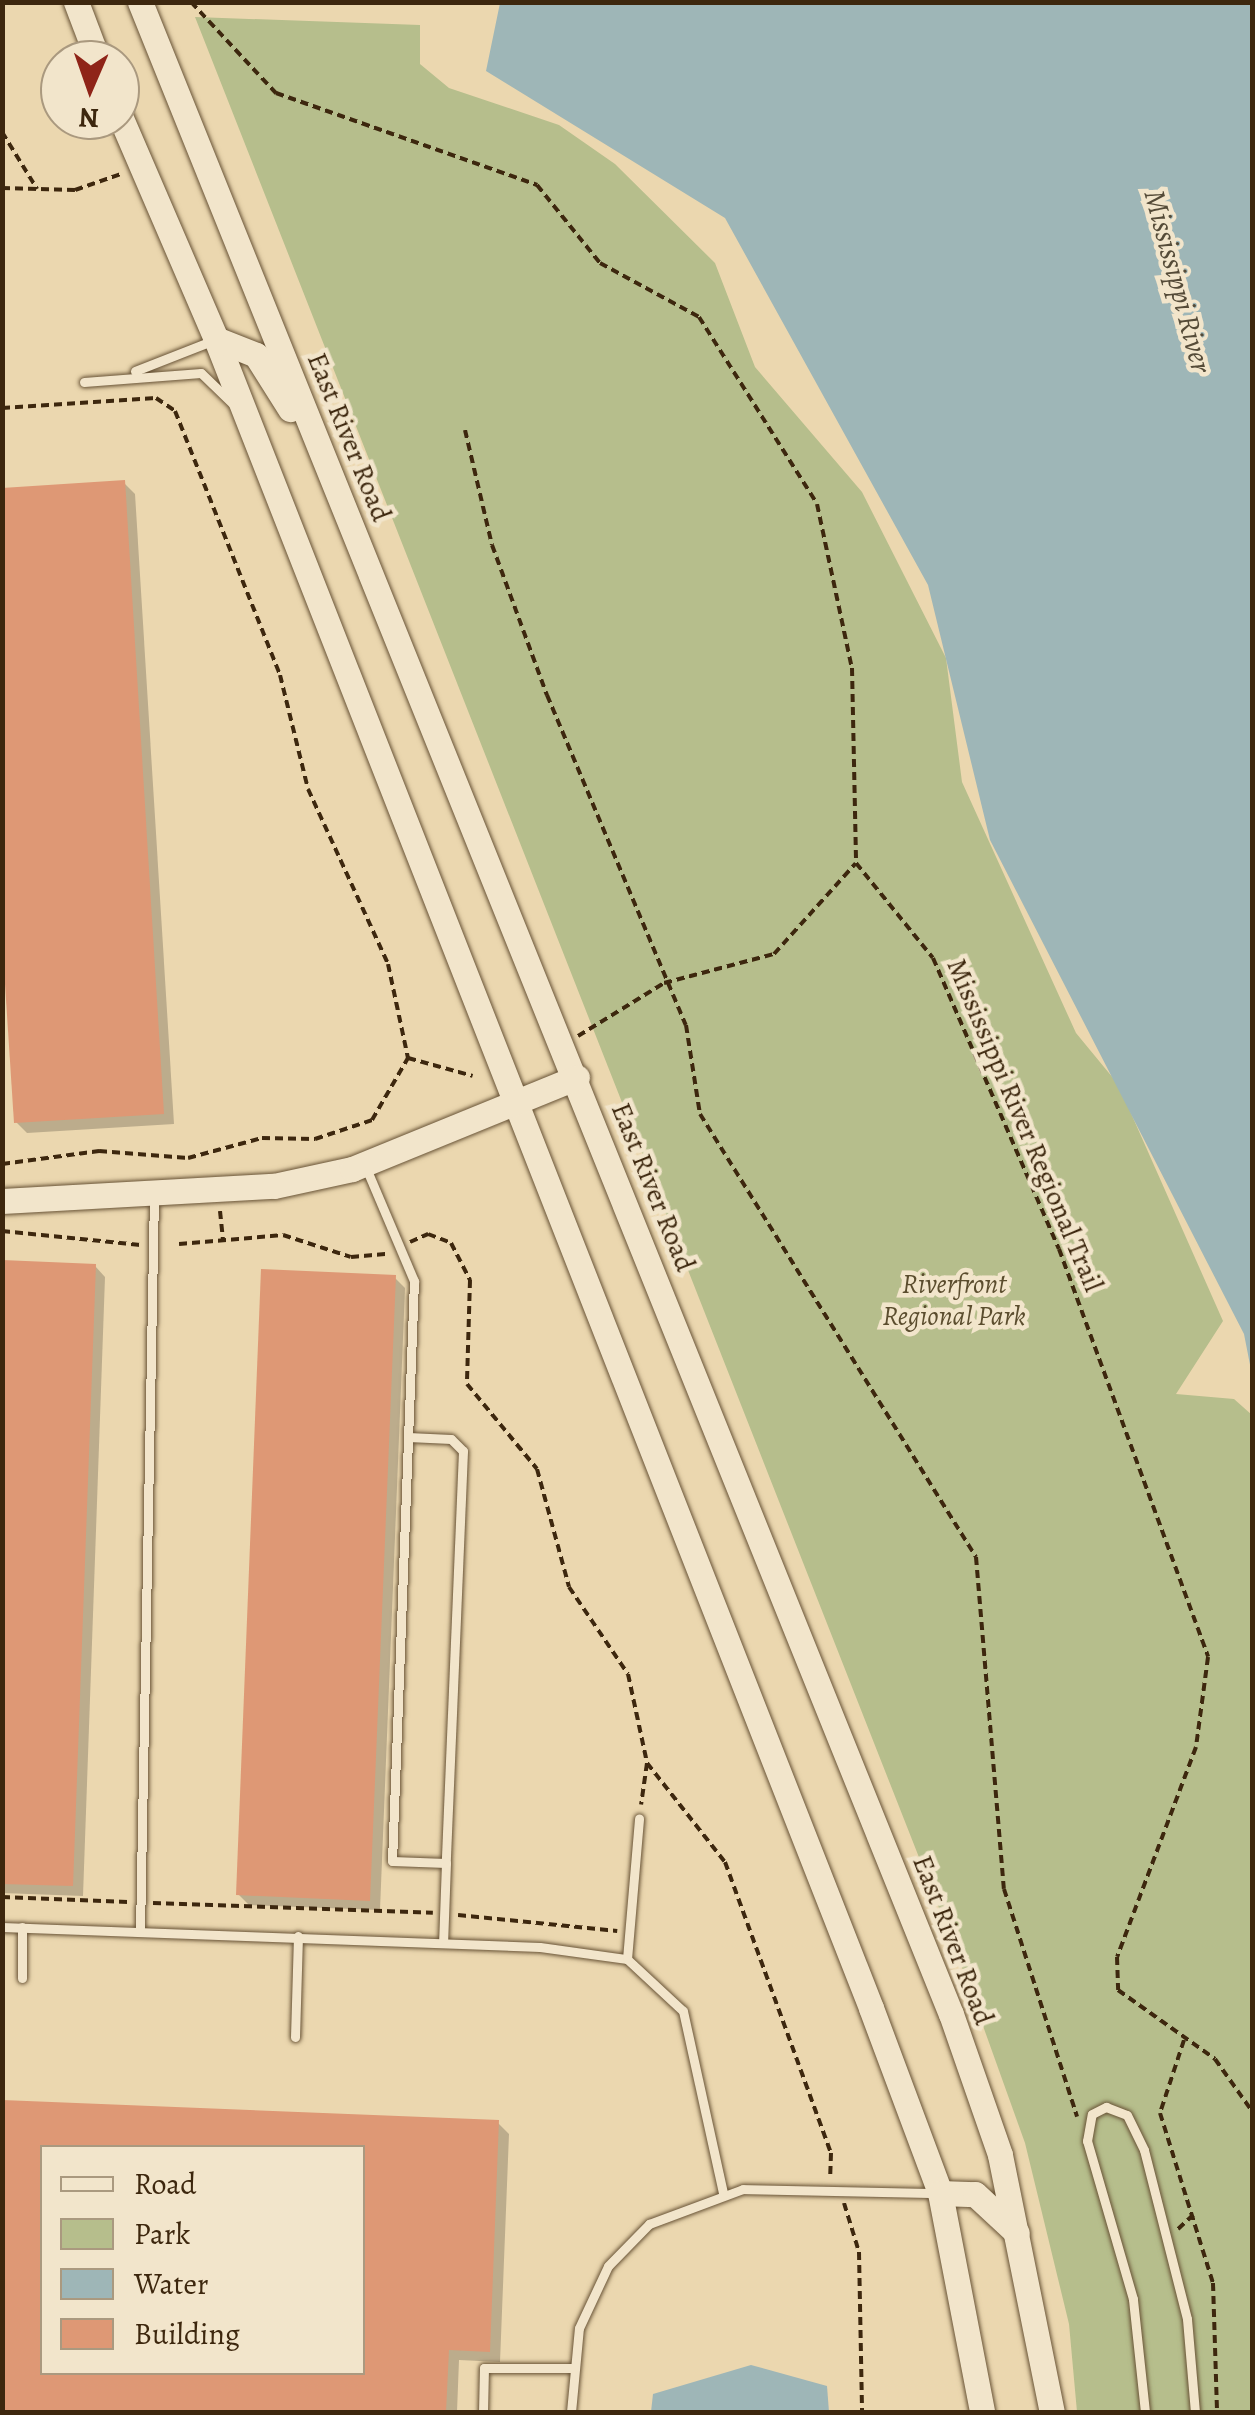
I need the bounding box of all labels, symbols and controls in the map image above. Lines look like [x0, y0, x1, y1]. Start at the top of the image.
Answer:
north arrow [40, 40, 140, 140]
text: N [78, 99, 100, 137]
water label: Mississippi River [1136, 186, 1220, 376]
street label: East River Road [300, 348, 398, 526]
street label: Mississippi River Regional Trail [939, 953, 1111, 1297]
street label: East River Road [604, 1098, 702, 1276]
park label: Riverfront Regional Park [882, 1267, 1026, 1333]
street label: East River Road [905, 1850, 1001, 2030]
legend [40, 2145, 365, 2375]
text: Road [134, 2164, 196, 2204]
text: Park [134, 2214, 190, 2254]
text: Water [134, 2264, 208, 2304]
text: Building [134, 2314, 240, 2354]

